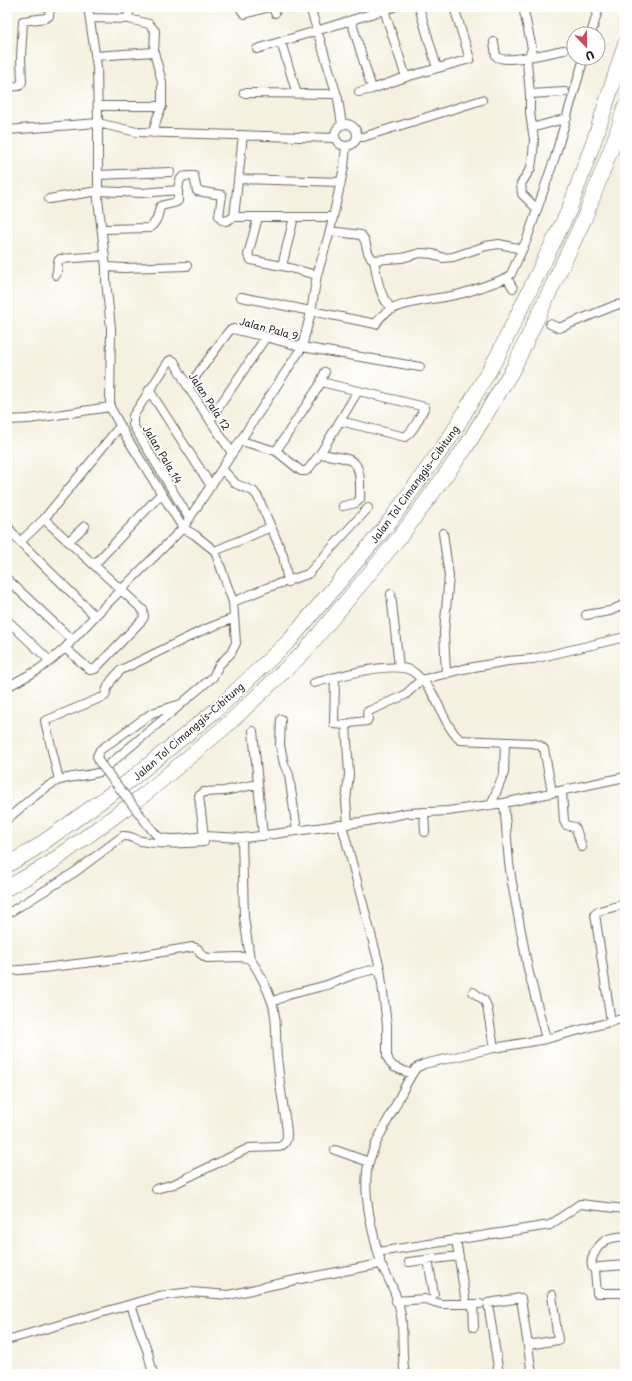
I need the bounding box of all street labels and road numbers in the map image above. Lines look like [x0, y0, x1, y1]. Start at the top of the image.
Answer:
street label: Jalan Pala 9 [238, 313, 300, 343]
street label: Jalan Pala 12 [186, 369, 234, 433]
street label: Jalan Pala 14 [140, 422, 187, 486]
street label: Jalan Tol Cimanggis–Cibitung [366, 422, 462, 546]
street label: Jalan Tol Cimanggis–Cibitung [129, 678, 247, 783]

